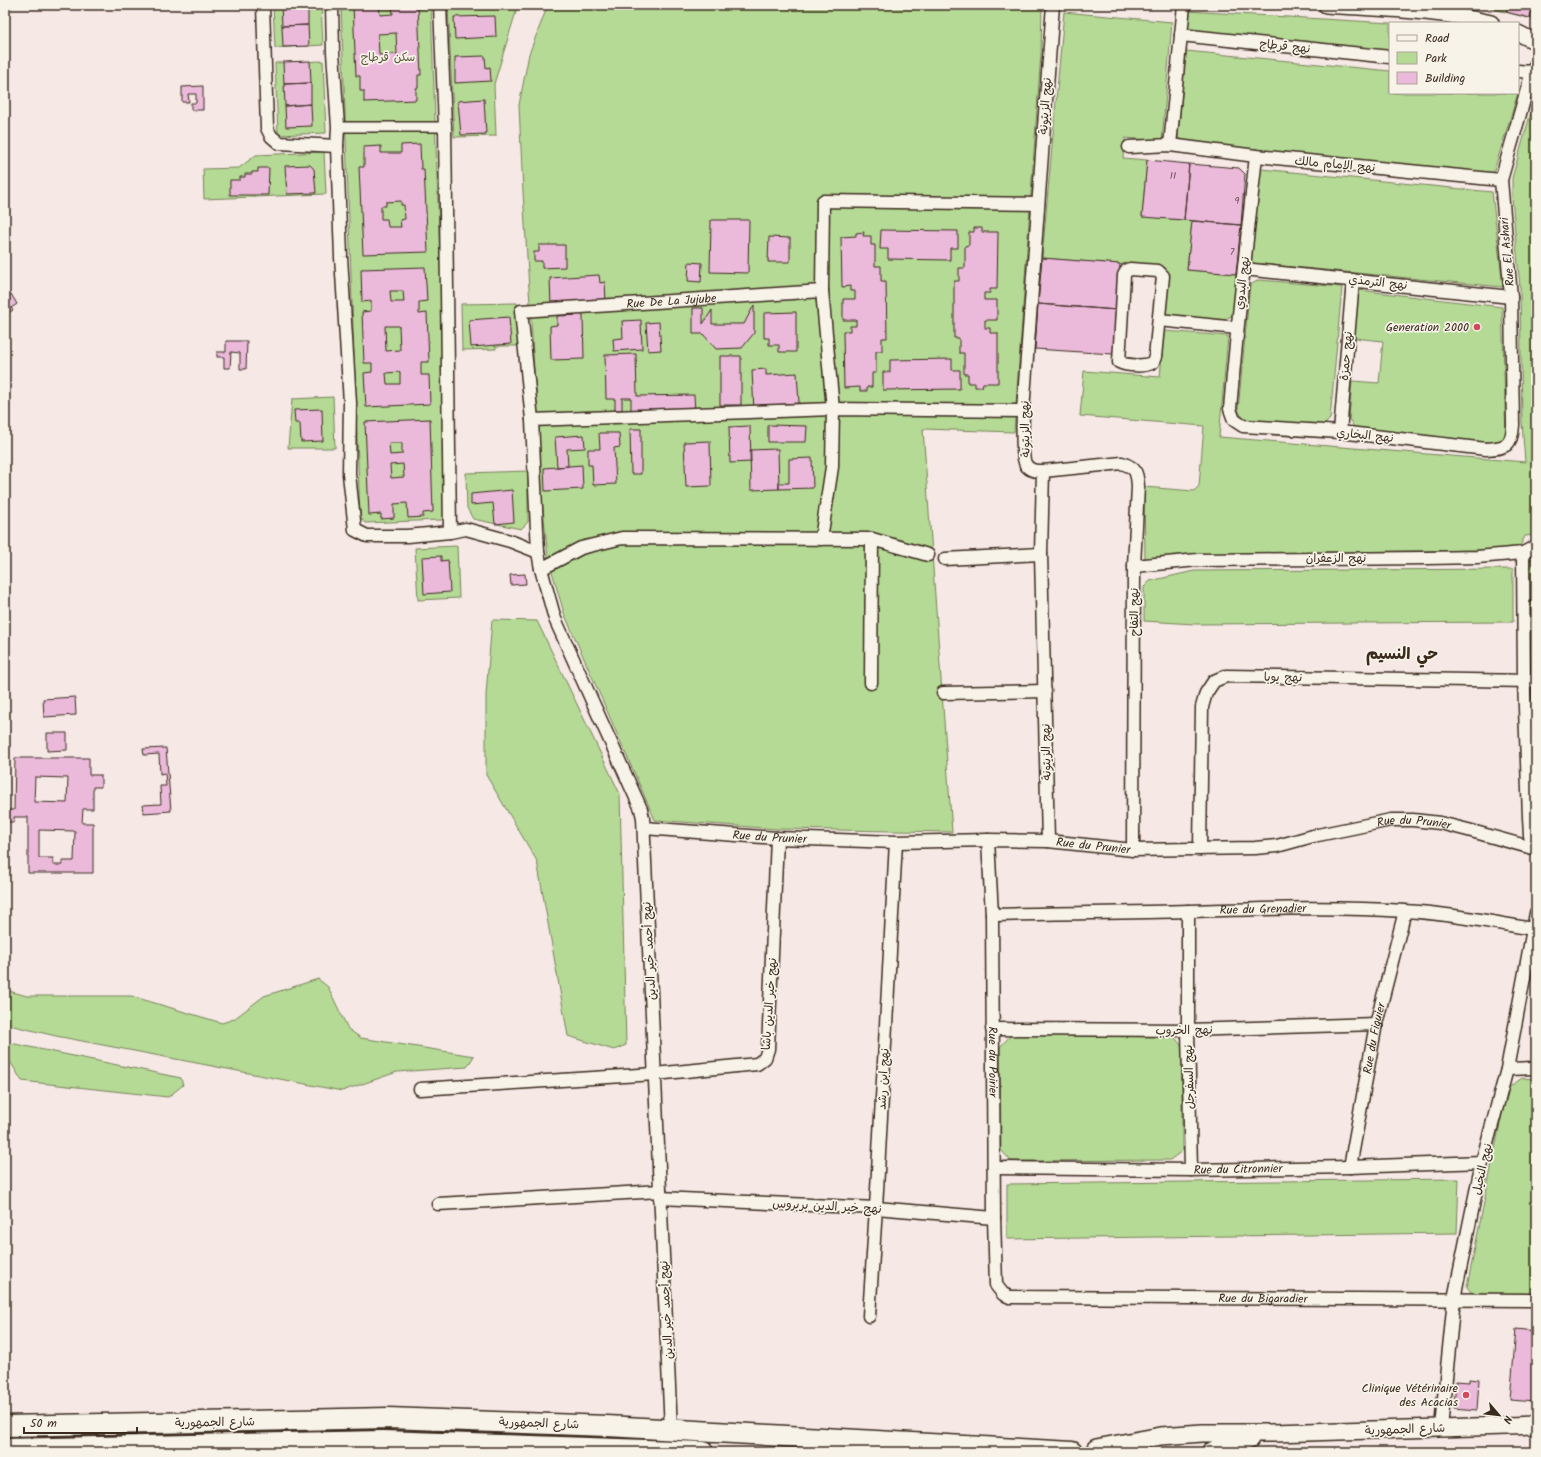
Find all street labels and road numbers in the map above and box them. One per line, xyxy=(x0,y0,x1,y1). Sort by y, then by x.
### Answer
street label: نهج قرطاج xyxy=(1259,34,1311,59)
street label: نهج الزيتونة xyxy=(1034,77,1057,135)
street label: نهج الإمام مالك xyxy=(1294,152,1376,177)
street label: Rue El Ashari xyxy=(1495,216,1520,287)
street label: نهج البدوي xyxy=(1230,255,1255,311)
street label: نهج الترمذي xyxy=(1348,270,1408,295)
street label: Rue De La Jujube xyxy=(626,289,718,314)
street label: نهج حمزة xyxy=(1335,331,1358,381)
street label: نهج الزيتونة xyxy=(1016,400,1035,458)
street label: نهج البخاري xyxy=(1335,423,1394,448)
street label: نهج الزعفران xyxy=(1306,549,1366,568)
street label: نهج التفاح xyxy=(1125,588,1144,636)
street label: نهج يوبا xyxy=(1264,668,1302,687)
street label: نهج الزيتونة xyxy=(1037,723,1056,781)
street label: Rue du Prunier xyxy=(1375,811,1454,836)
street label: Rue du Prunier xyxy=(732,826,808,849)
street label: Rue du Prunier xyxy=(1055,833,1132,860)
street label: Rue du Grenadier xyxy=(1219,899,1307,920)
street label: نهج أحمد خير الدين xyxy=(637,901,662,1001)
street label: نهج خير الدين باشا xyxy=(757,957,782,1051)
street label: Rue du Figuier xyxy=(1358,1000,1391,1076)
street label: نهج الخروب xyxy=(1155,1021,1213,1040)
street label: Rue du Poirier xyxy=(983,1026,1002,1098)
street label: نهج السفرجل xyxy=(1179,1044,1200,1110)
street label: نهج ابن رشد xyxy=(872,1048,895,1110)
street label: نهج النخيل xyxy=(1467,1141,1498,1197)
street label: Rue du Citronnier xyxy=(1193,1159,1284,1180)
street label: نهج خير الدين بربروس xyxy=(772,1194,882,1219)
street label: نهج أحمد خير الدين xyxy=(654,1260,679,1360)
street label: Rue du Bigaradier xyxy=(1218,1289,1309,1309)
street label: شارع الجمهورية xyxy=(175,1412,255,1433)
street label: شارع الجمهورية xyxy=(499,1413,579,1434)
street label: شارع الجمهورية xyxy=(1365,1419,1445,1440)

